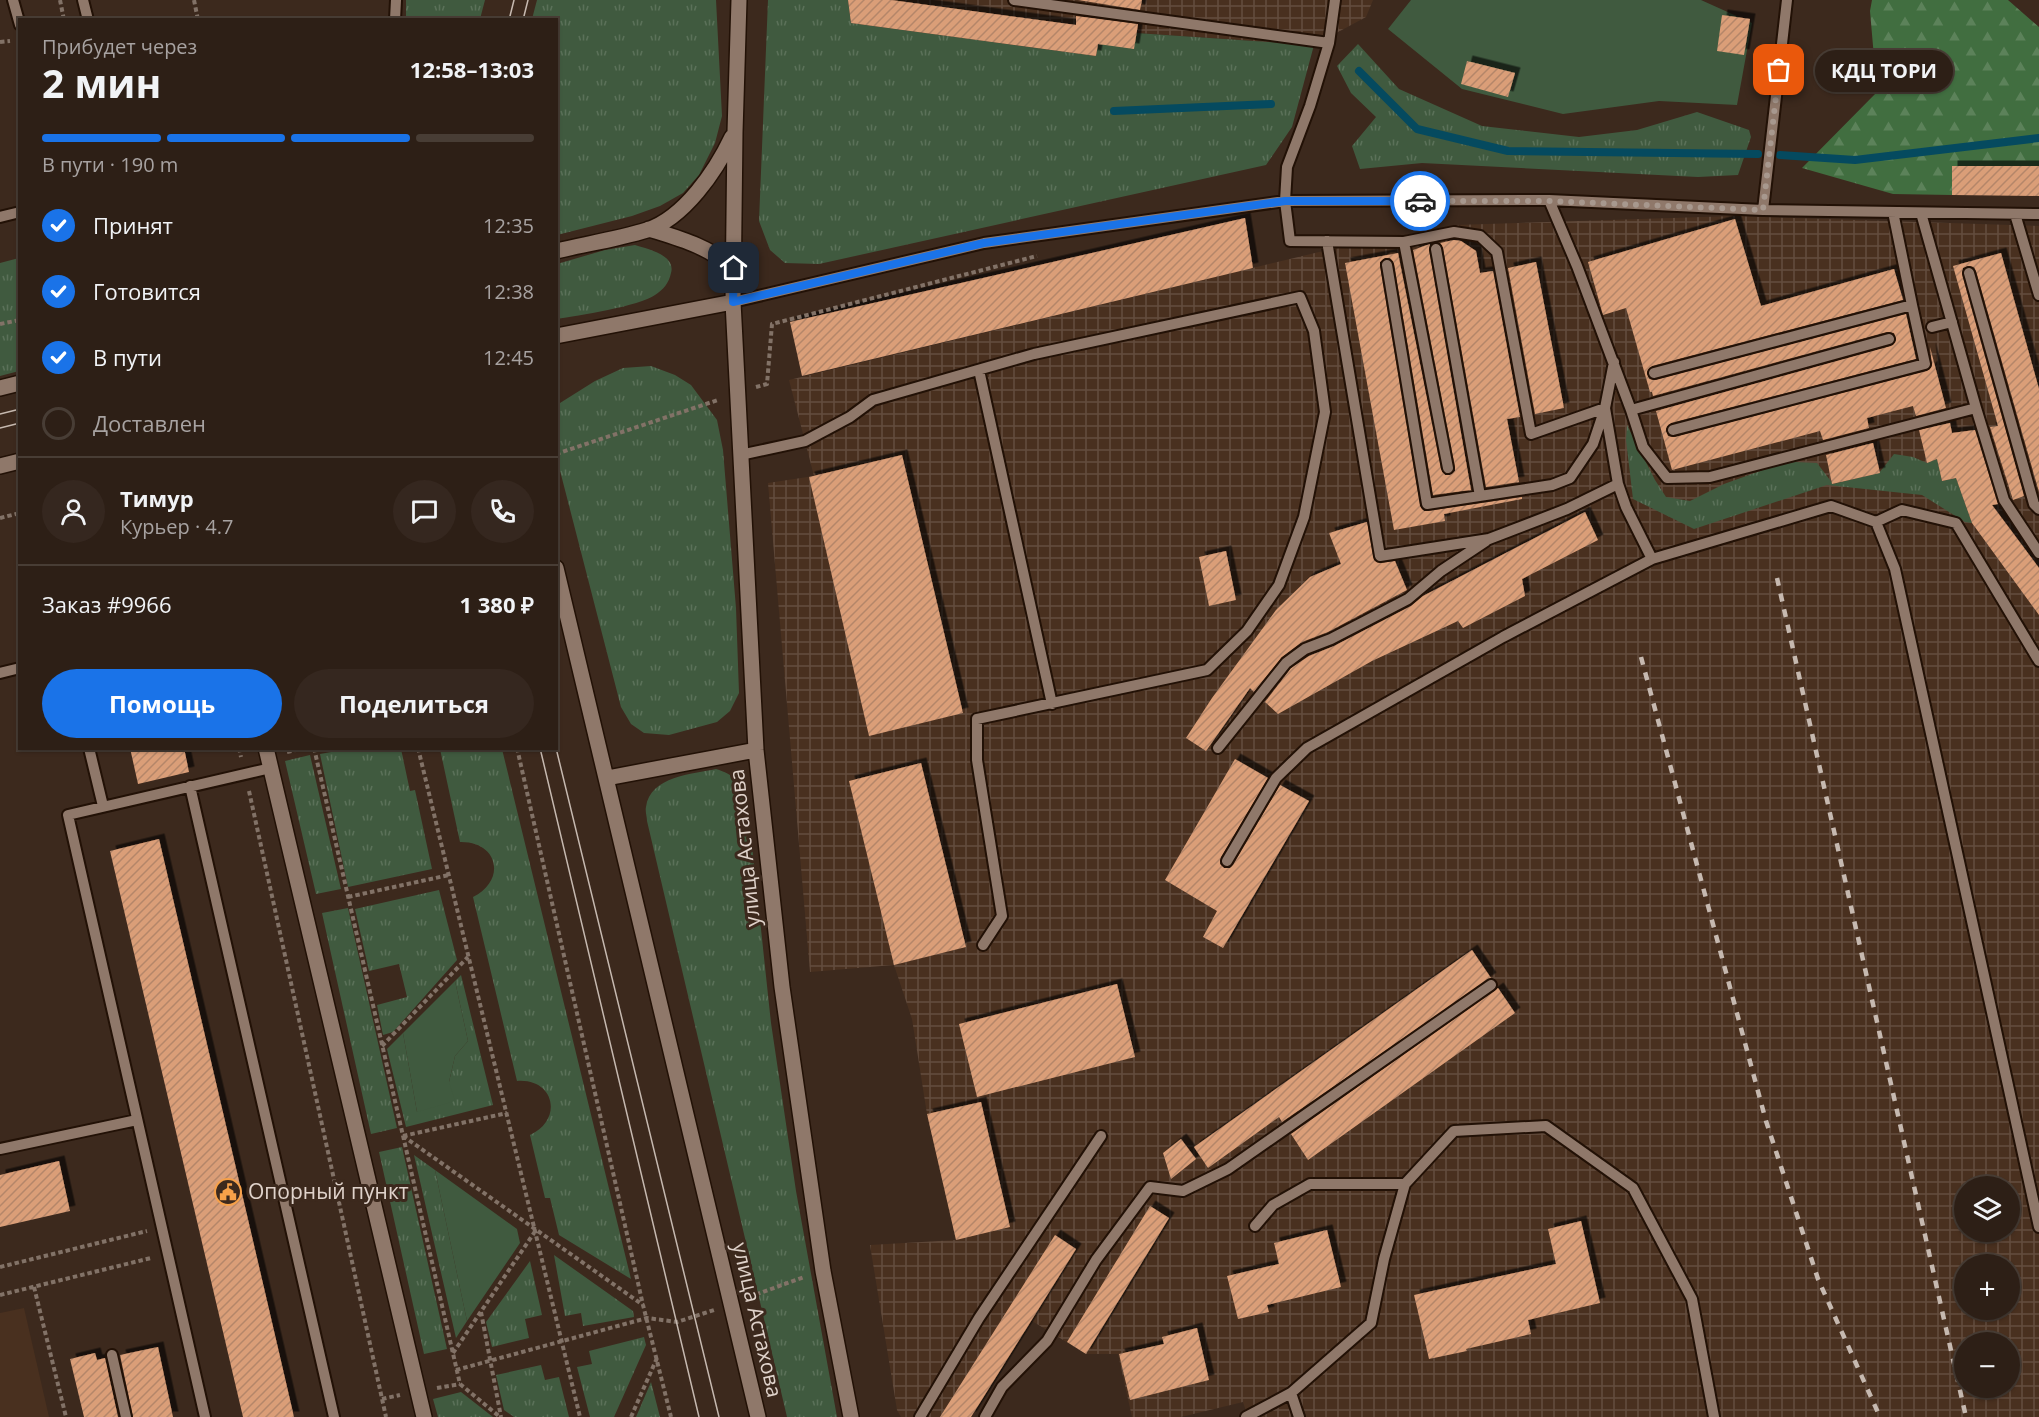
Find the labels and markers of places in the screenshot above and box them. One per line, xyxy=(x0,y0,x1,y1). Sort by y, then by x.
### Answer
pin xyxy=(1753,44,1804,95)
callout: КДЦ ТОРИ xyxy=(1815,49,1953,91)
pin xyxy=(708,242,759,293)
public building icon: Опорный пункт xyxy=(213,1177,243,1207)
place label: Опорный пункт xyxy=(248,1177,409,1205)

